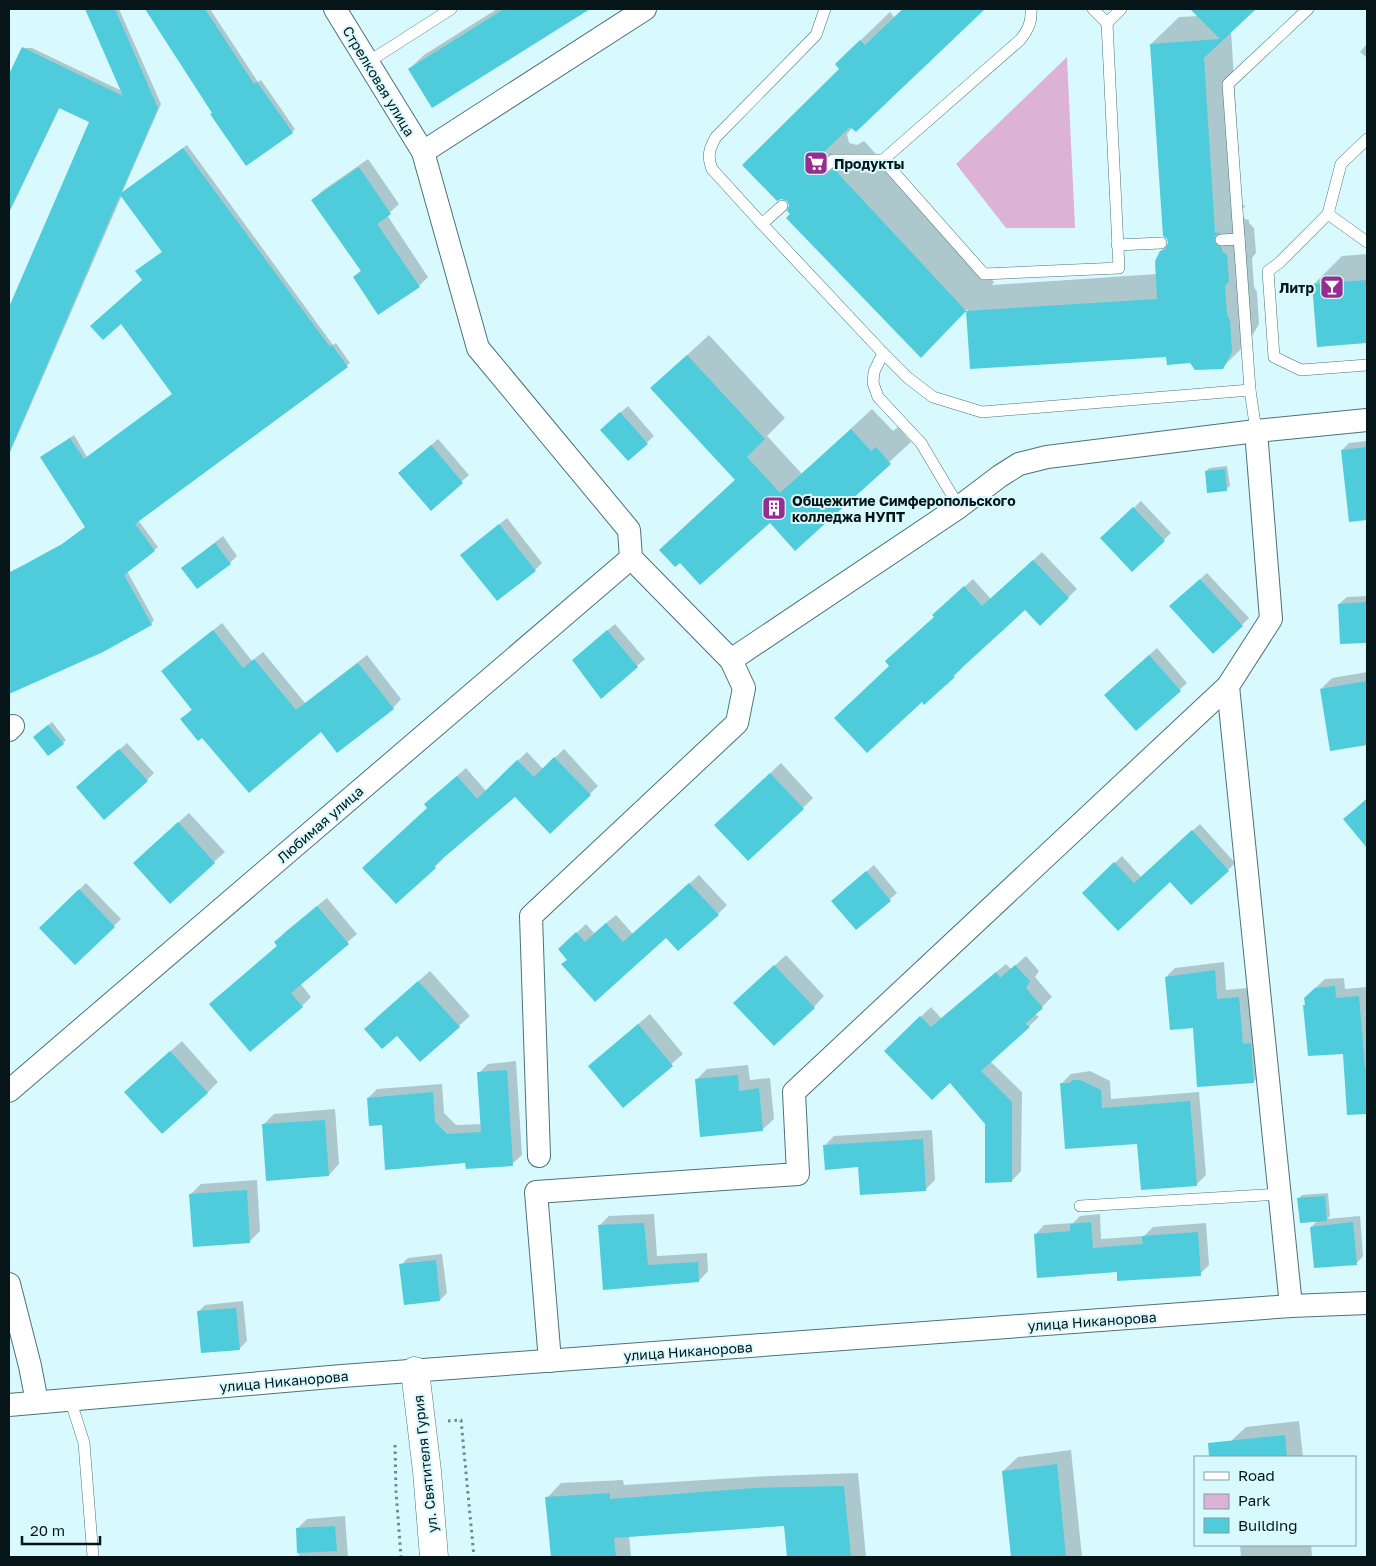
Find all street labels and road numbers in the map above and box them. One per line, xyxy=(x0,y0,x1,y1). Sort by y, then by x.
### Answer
street label: Стрелковая улица xyxy=(339,23,419,139)
street label: Любимая улица xyxy=(274,782,366,866)
street label: улица Никанорова xyxy=(1027,1308,1157,1334)
street label: улица Никанорова xyxy=(623,1338,753,1364)
street label: улица Никанорова xyxy=(219,1367,349,1395)
street label: ул. Святителя Гурия xyxy=(409,1394,441,1534)

